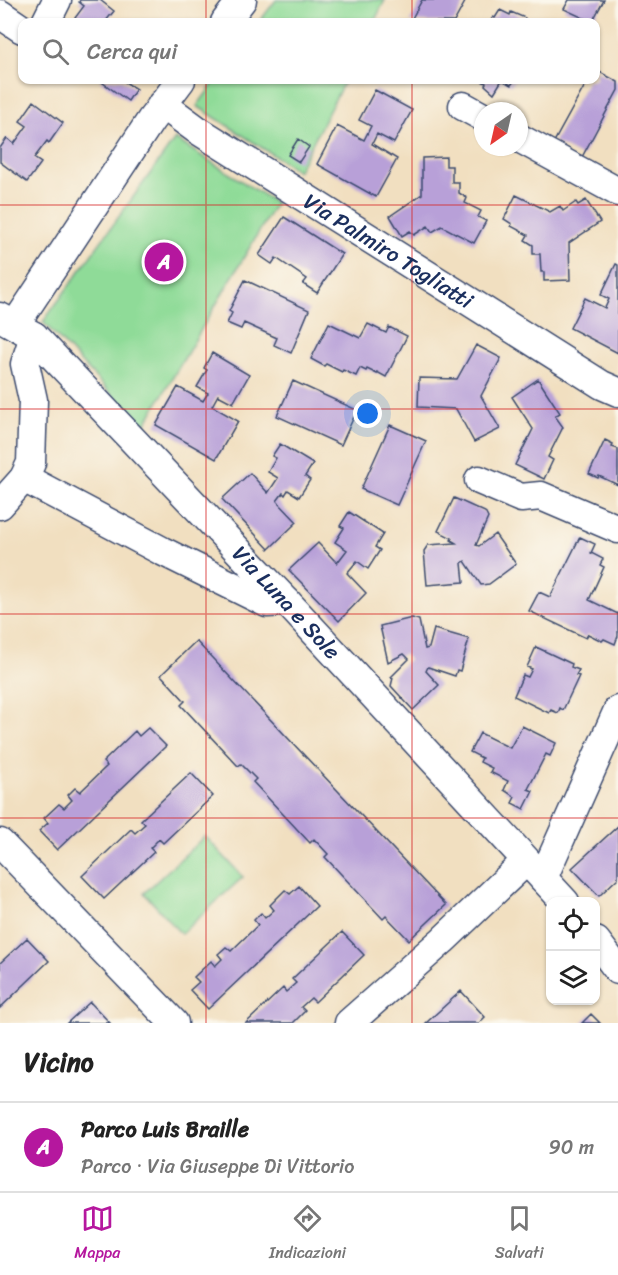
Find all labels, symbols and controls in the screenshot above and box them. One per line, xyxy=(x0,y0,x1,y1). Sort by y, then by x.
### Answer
search box xyxy=(18,18,600,84)
text: Cerca qui xyxy=(87,32,177,71)
icon: search xyxy=(39,35,72,68)
north arrow xyxy=(474,102,528,156)
street label: Via Palmiro Togliatti xyxy=(296,182,482,320)
pin: A xyxy=(144,240,184,284)
your location xyxy=(353,399,382,428)
street label: Via Luna e Sole xyxy=(222,536,350,669)
map controls xyxy=(546,897,600,1005)
button: locate xyxy=(546,897,600,951)
button: layers xyxy=(546,951,600,1005)
text: Vicino xyxy=(24,1039,94,1085)
text: Parco Luis Braille xyxy=(81,1110,249,1149)
text: A xyxy=(37,1130,50,1165)
text: 90 m xyxy=(549,1130,594,1165)
text: Parco · Via Giuseppe Di Vittorio xyxy=(81,1149,354,1184)
tab: Mappa xyxy=(74,1202,120,1267)
tab: Indicazioni xyxy=(269,1202,346,1267)
tab: Salvati xyxy=(495,1202,544,1267)

